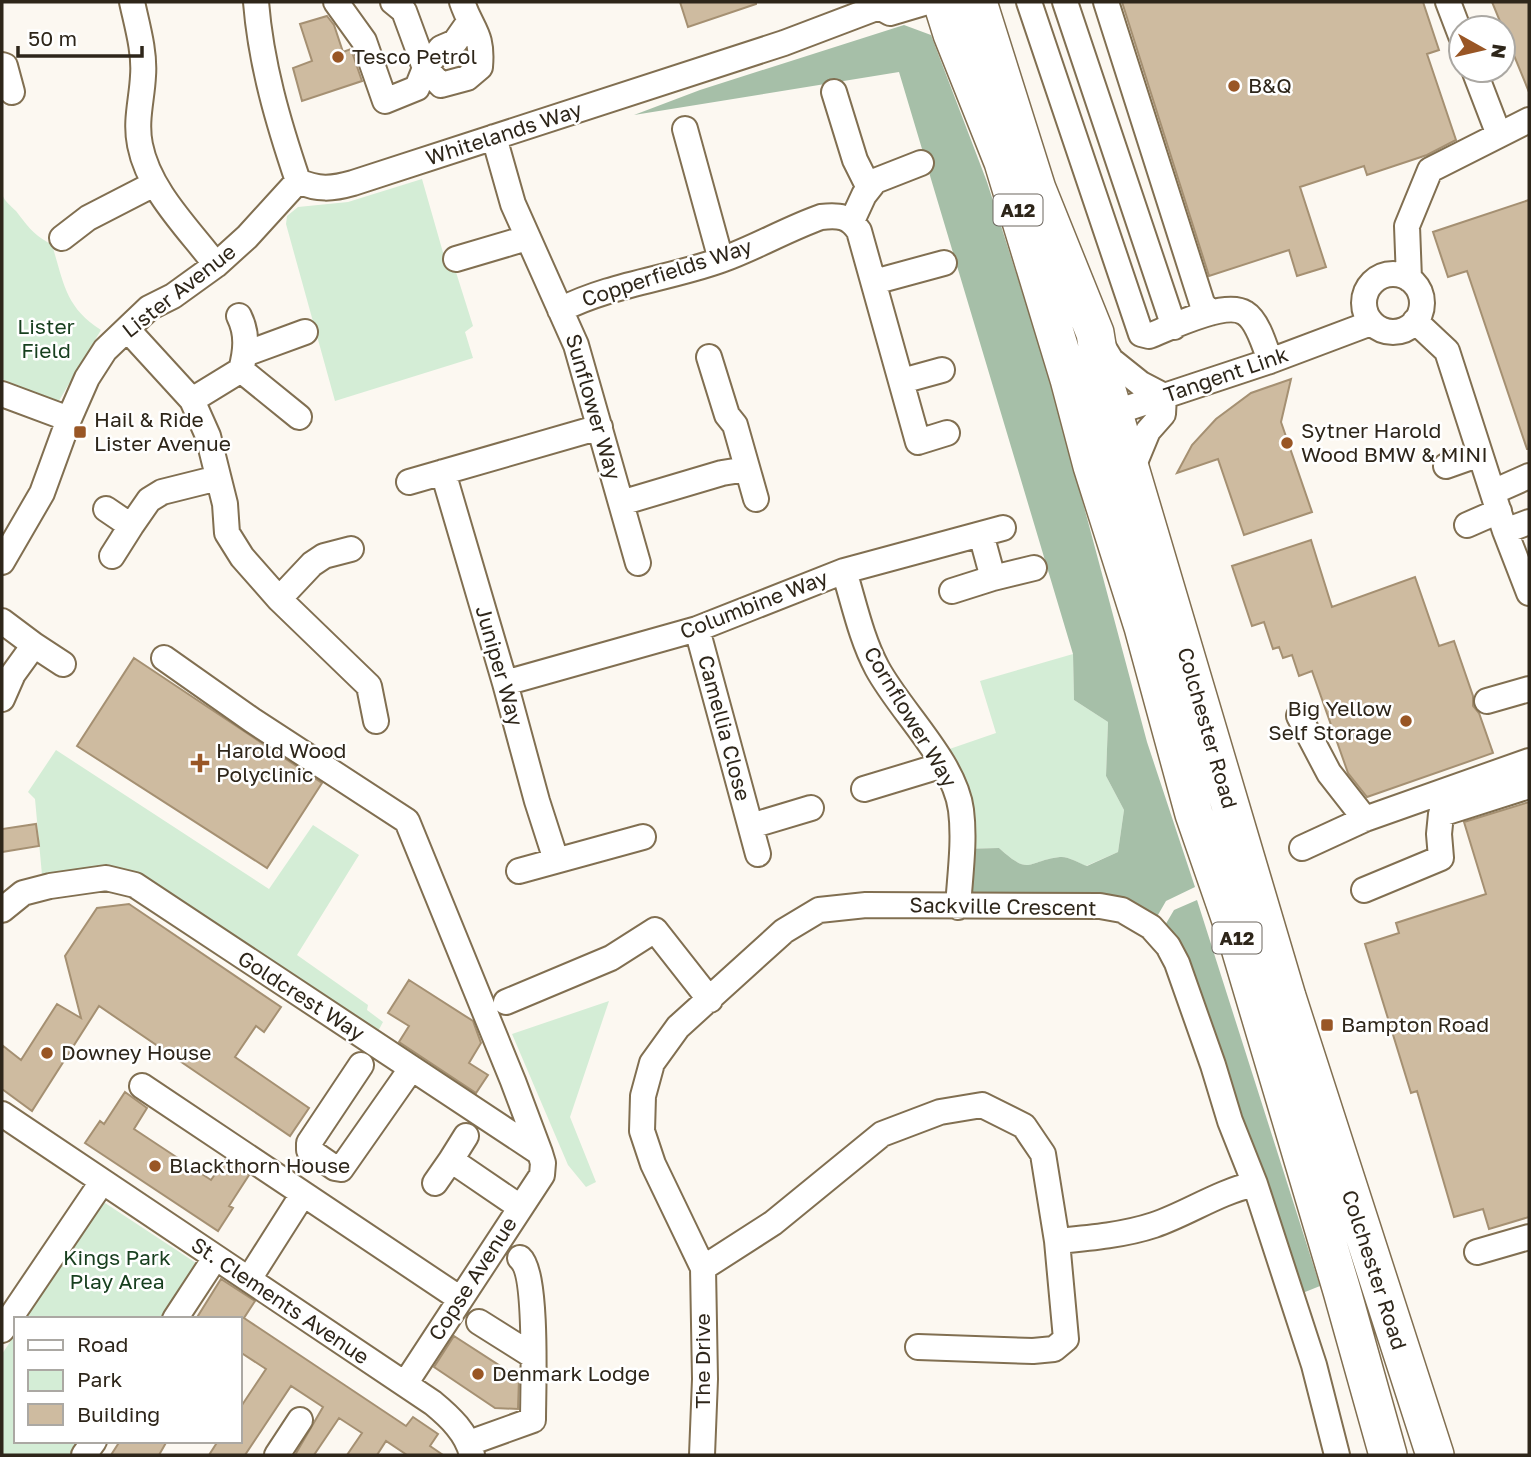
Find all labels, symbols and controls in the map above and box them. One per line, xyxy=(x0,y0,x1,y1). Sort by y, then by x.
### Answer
scale bar xyxy=(18,14,142,58)
north arrow xyxy=(1447,14,1517,84)
text: 50 m xyxy=(28,25,77,51)
place label: Tesco Petrol xyxy=(352,43,477,69)
text: N xyxy=(1487,43,1512,60)
marker: Tesco Petrol xyxy=(330,49,346,65)
place label: B&Q xyxy=(1248,72,1292,98)
marker: B&Q xyxy=(1226,78,1242,94)
street label: Whitelands Way xyxy=(422,95,585,171)
road number: A12 xyxy=(993,194,1042,226)
street label: Copperfields Way xyxy=(578,232,755,312)
street label: Lister Avenue xyxy=(116,238,240,343)
park label: Lister Field xyxy=(17,313,75,363)
street label: Sunflower Way xyxy=(561,331,627,483)
street label: Tangent Link xyxy=(1160,341,1291,407)
place label: Hail & Ride Lister Avenue xyxy=(94,406,231,456)
place label: Sytner Harold Wood BMW & MINI xyxy=(1301,417,1488,467)
marker: Hail & Ride Lister Avenue xyxy=(72,424,88,440)
marker: Sytner Harold Wood BMW & MINI xyxy=(1279,435,1295,451)
street label: Columbine Way xyxy=(676,564,831,644)
street label: Juniper Way xyxy=(470,603,530,729)
street label: Cornflower Way xyxy=(859,641,963,792)
street label: Colchester Road xyxy=(1173,644,1243,811)
street label: Camellia Close xyxy=(693,652,757,803)
place label: Big Yellow Self Storage xyxy=(1268,695,1392,745)
marker: Big Yellow Self Storage xyxy=(1398,713,1414,729)
place label: Harold Wood Polyclinic xyxy=(216,737,347,787)
marker: Harold Wood Polyclinic xyxy=(190,753,210,773)
street label: Sackville Crescent xyxy=(909,891,1097,921)
road number: A12 xyxy=(1212,922,1262,954)
street label: Goldcrest Way xyxy=(233,945,370,1046)
place label: Bampton Road xyxy=(1341,1011,1489,1037)
marker: Bampton Road xyxy=(1319,1017,1335,1033)
place label: Downey House xyxy=(61,1039,211,1065)
marker: Downey House xyxy=(39,1045,55,1061)
place label: Blackthorn House xyxy=(169,1152,350,1178)
marker: Blackthorn House xyxy=(147,1158,163,1174)
street label: Colchester Road xyxy=(1337,1186,1413,1353)
street label: Copse Avenue xyxy=(422,1212,522,1345)
street label: St. Clements Avenue xyxy=(187,1231,374,1369)
park label: Kings Park Play Area xyxy=(63,1244,171,1294)
street label: The Drive xyxy=(689,1313,715,1409)
legend xyxy=(14,1317,242,1443)
text: Road xyxy=(77,1331,128,1357)
place label: Denmark Lodge xyxy=(492,1360,650,1386)
text: Park xyxy=(77,1366,123,1392)
marker: Denmark Lodge xyxy=(470,1366,486,1382)
text: Building xyxy=(77,1401,160,1427)

